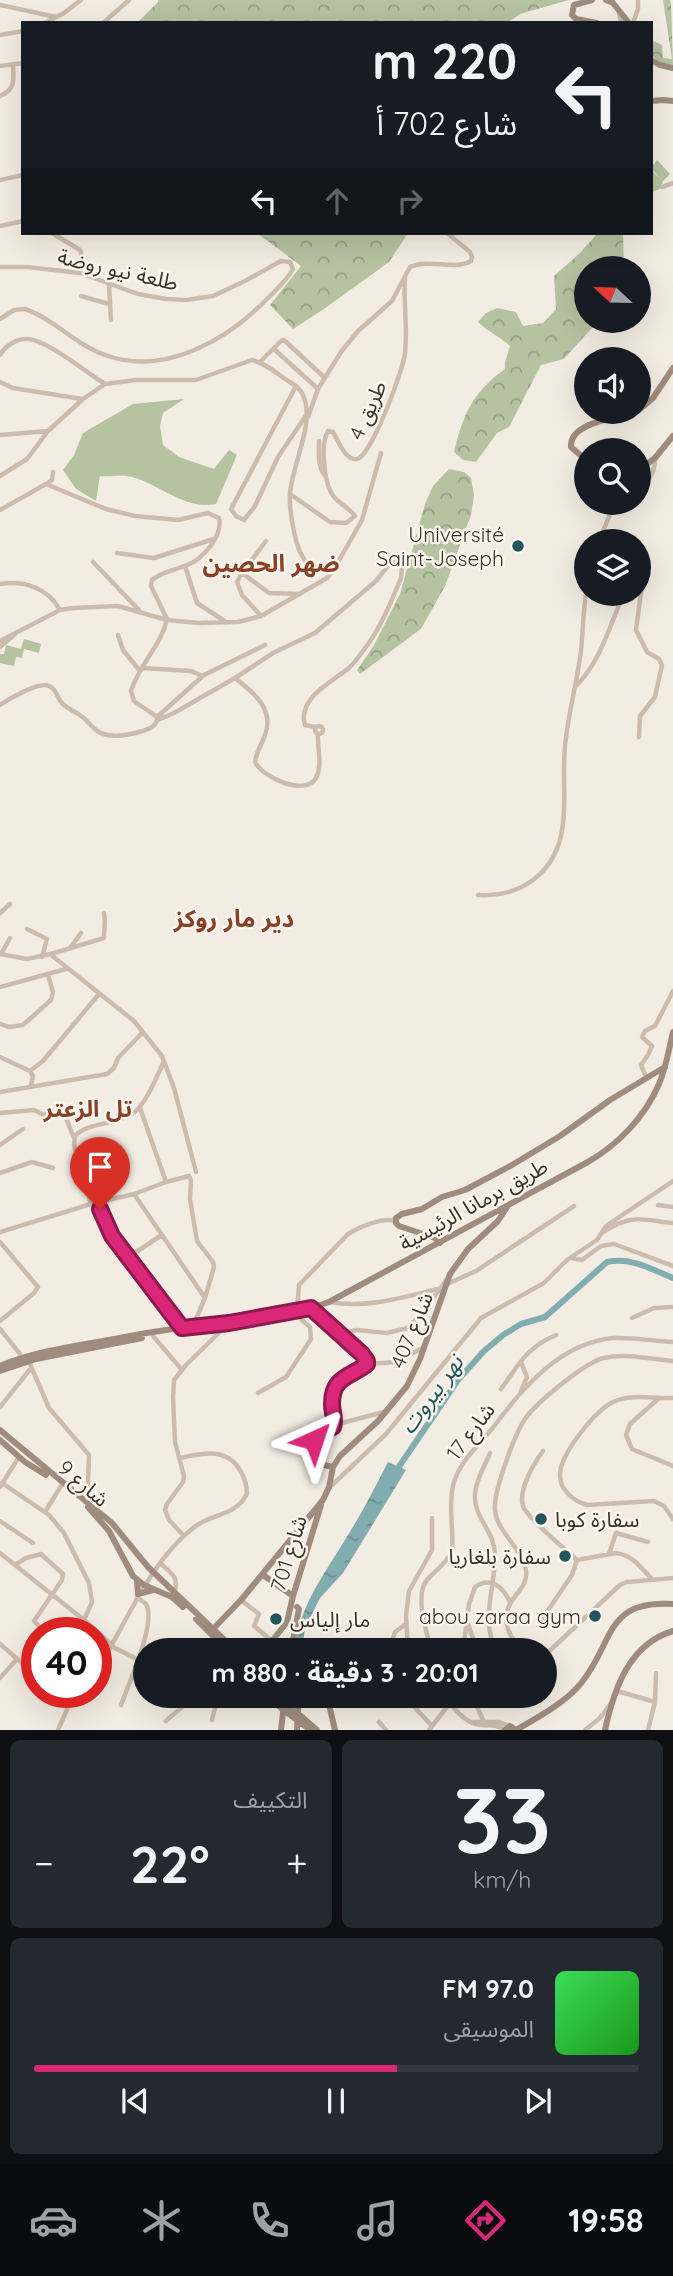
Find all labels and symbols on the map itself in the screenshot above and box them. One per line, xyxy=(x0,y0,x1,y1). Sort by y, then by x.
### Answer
street label: طلعة نيو روضة xyxy=(55,243,181,295)
north arrow xyxy=(574,256,651,332)
street label: طريق 4 xyxy=(343,376,392,444)
place label: Université Saint-Joseph xyxy=(376,521,504,571)
marker: Université Saint-Joseph xyxy=(510,538,526,554)
district label: ضهر الحصين xyxy=(202,548,340,578)
district label: دير مار روكز xyxy=(173,903,294,933)
district label: تل الزعتر xyxy=(43,1094,132,1123)
pin xyxy=(70,1137,130,1209)
street label: طريق برمانا الرئيسية xyxy=(394,1152,552,1257)
street label: شارع 407 xyxy=(384,1288,441,1373)
water label: نهر بيروت xyxy=(393,1347,470,1439)
street label: شارع 17 xyxy=(440,1397,502,1467)
position arrow xyxy=(277,1403,351,1477)
street label: شارع 9 xyxy=(51,1454,115,1514)
place label: سفارة كوبا xyxy=(555,1506,639,1532)
marker: سفارة كوبا xyxy=(533,1511,549,1527)
street label: شارع 701 xyxy=(264,1512,315,1595)
place label: سفارة بلغاريا xyxy=(448,1543,551,1569)
marker: سفارة بلغاريا xyxy=(557,1548,573,1564)
place label: abou zaraa gym xyxy=(419,1603,581,1629)
place label: مار إلياس xyxy=(290,1606,370,1633)
marker: abou zaraa gym xyxy=(587,1608,603,1624)
marker: مار إلياس xyxy=(268,1611,284,1627)
speed limit sign: 40 xyxy=(21,1617,112,1708)

